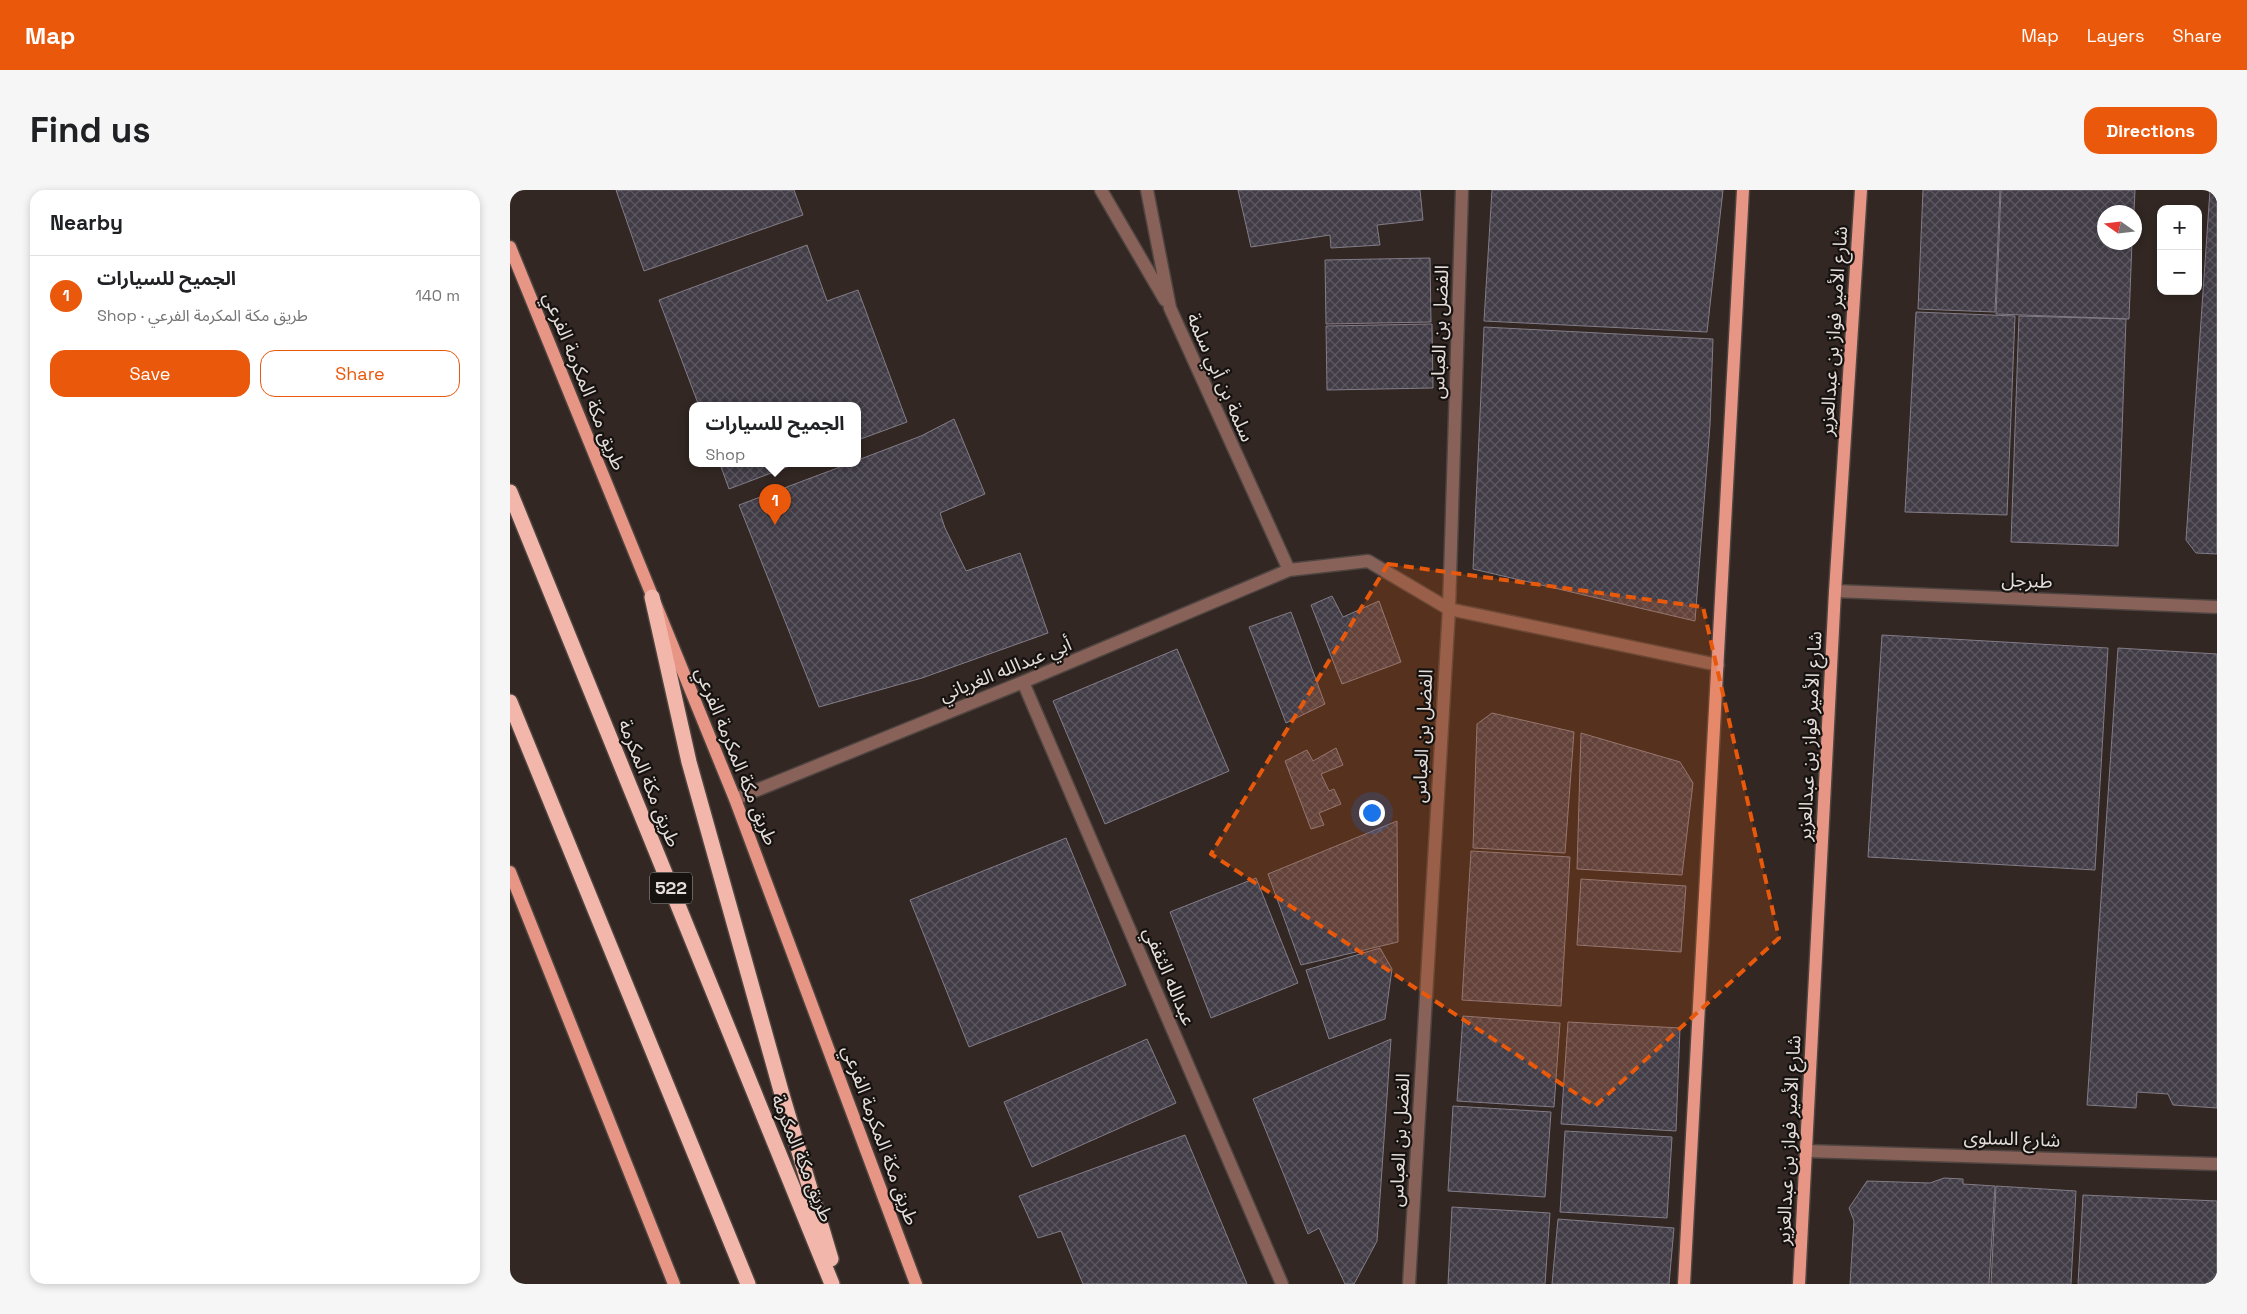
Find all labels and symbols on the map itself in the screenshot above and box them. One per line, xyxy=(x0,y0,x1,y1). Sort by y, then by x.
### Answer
north arrow xyxy=(2097,205,2142,250)
street label: شارع الأمير فواز بن عبدالعزير xyxy=(1814,225,1854,438)
street label: الفضل بن العباس xyxy=(1425,265,1454,399)
street label: طريق مكة المكرمة الفرعي xyxy=(535,288,632,475)
street label: سلمة بن أبي سلمة xyxy=(1179,309,1260,447)
pin: 1 xyxy=(759,484,791,525)
street label: طبرجل xyxy=(2001,567,2053,594)
street label: شارع الأمير فواز بن عبدالعزير xyxy=(1791,630,1828,843)
street label: أبي عبدالله الغرياني xyxy=(935,631,1076,710)
street label: طريق مكة المكرمة الفرعي xyxy=(687,663,784,850)
street label: الفضل بن العباس xyxy=(1407,669,1438,804)
street label: طريق مكة المكرمة xyxy=(613,716,687,851)
your location xyxy=(1359,800,1385,826)
road number: 522 xyxy=(650,872,692,904)
street label: عبدالله الثقفي xyxy=(1135,923,1202,1030)
street label: شارع الأمير فواز بن عبدالعزير xyxy=(1770,1034,1807,1247)
street label: طريق مكة المكرمة الفرعي xyxy=(834,1042,925,1230)
street label: الفضل بن العباس xyxy=(1384,1073,1415,1208)
street label: طريق مكة المكرمة xyxy=(766,1091,840,1226)
street label: شارع السلوى xyxy=(1963,1124,2061,1154)

